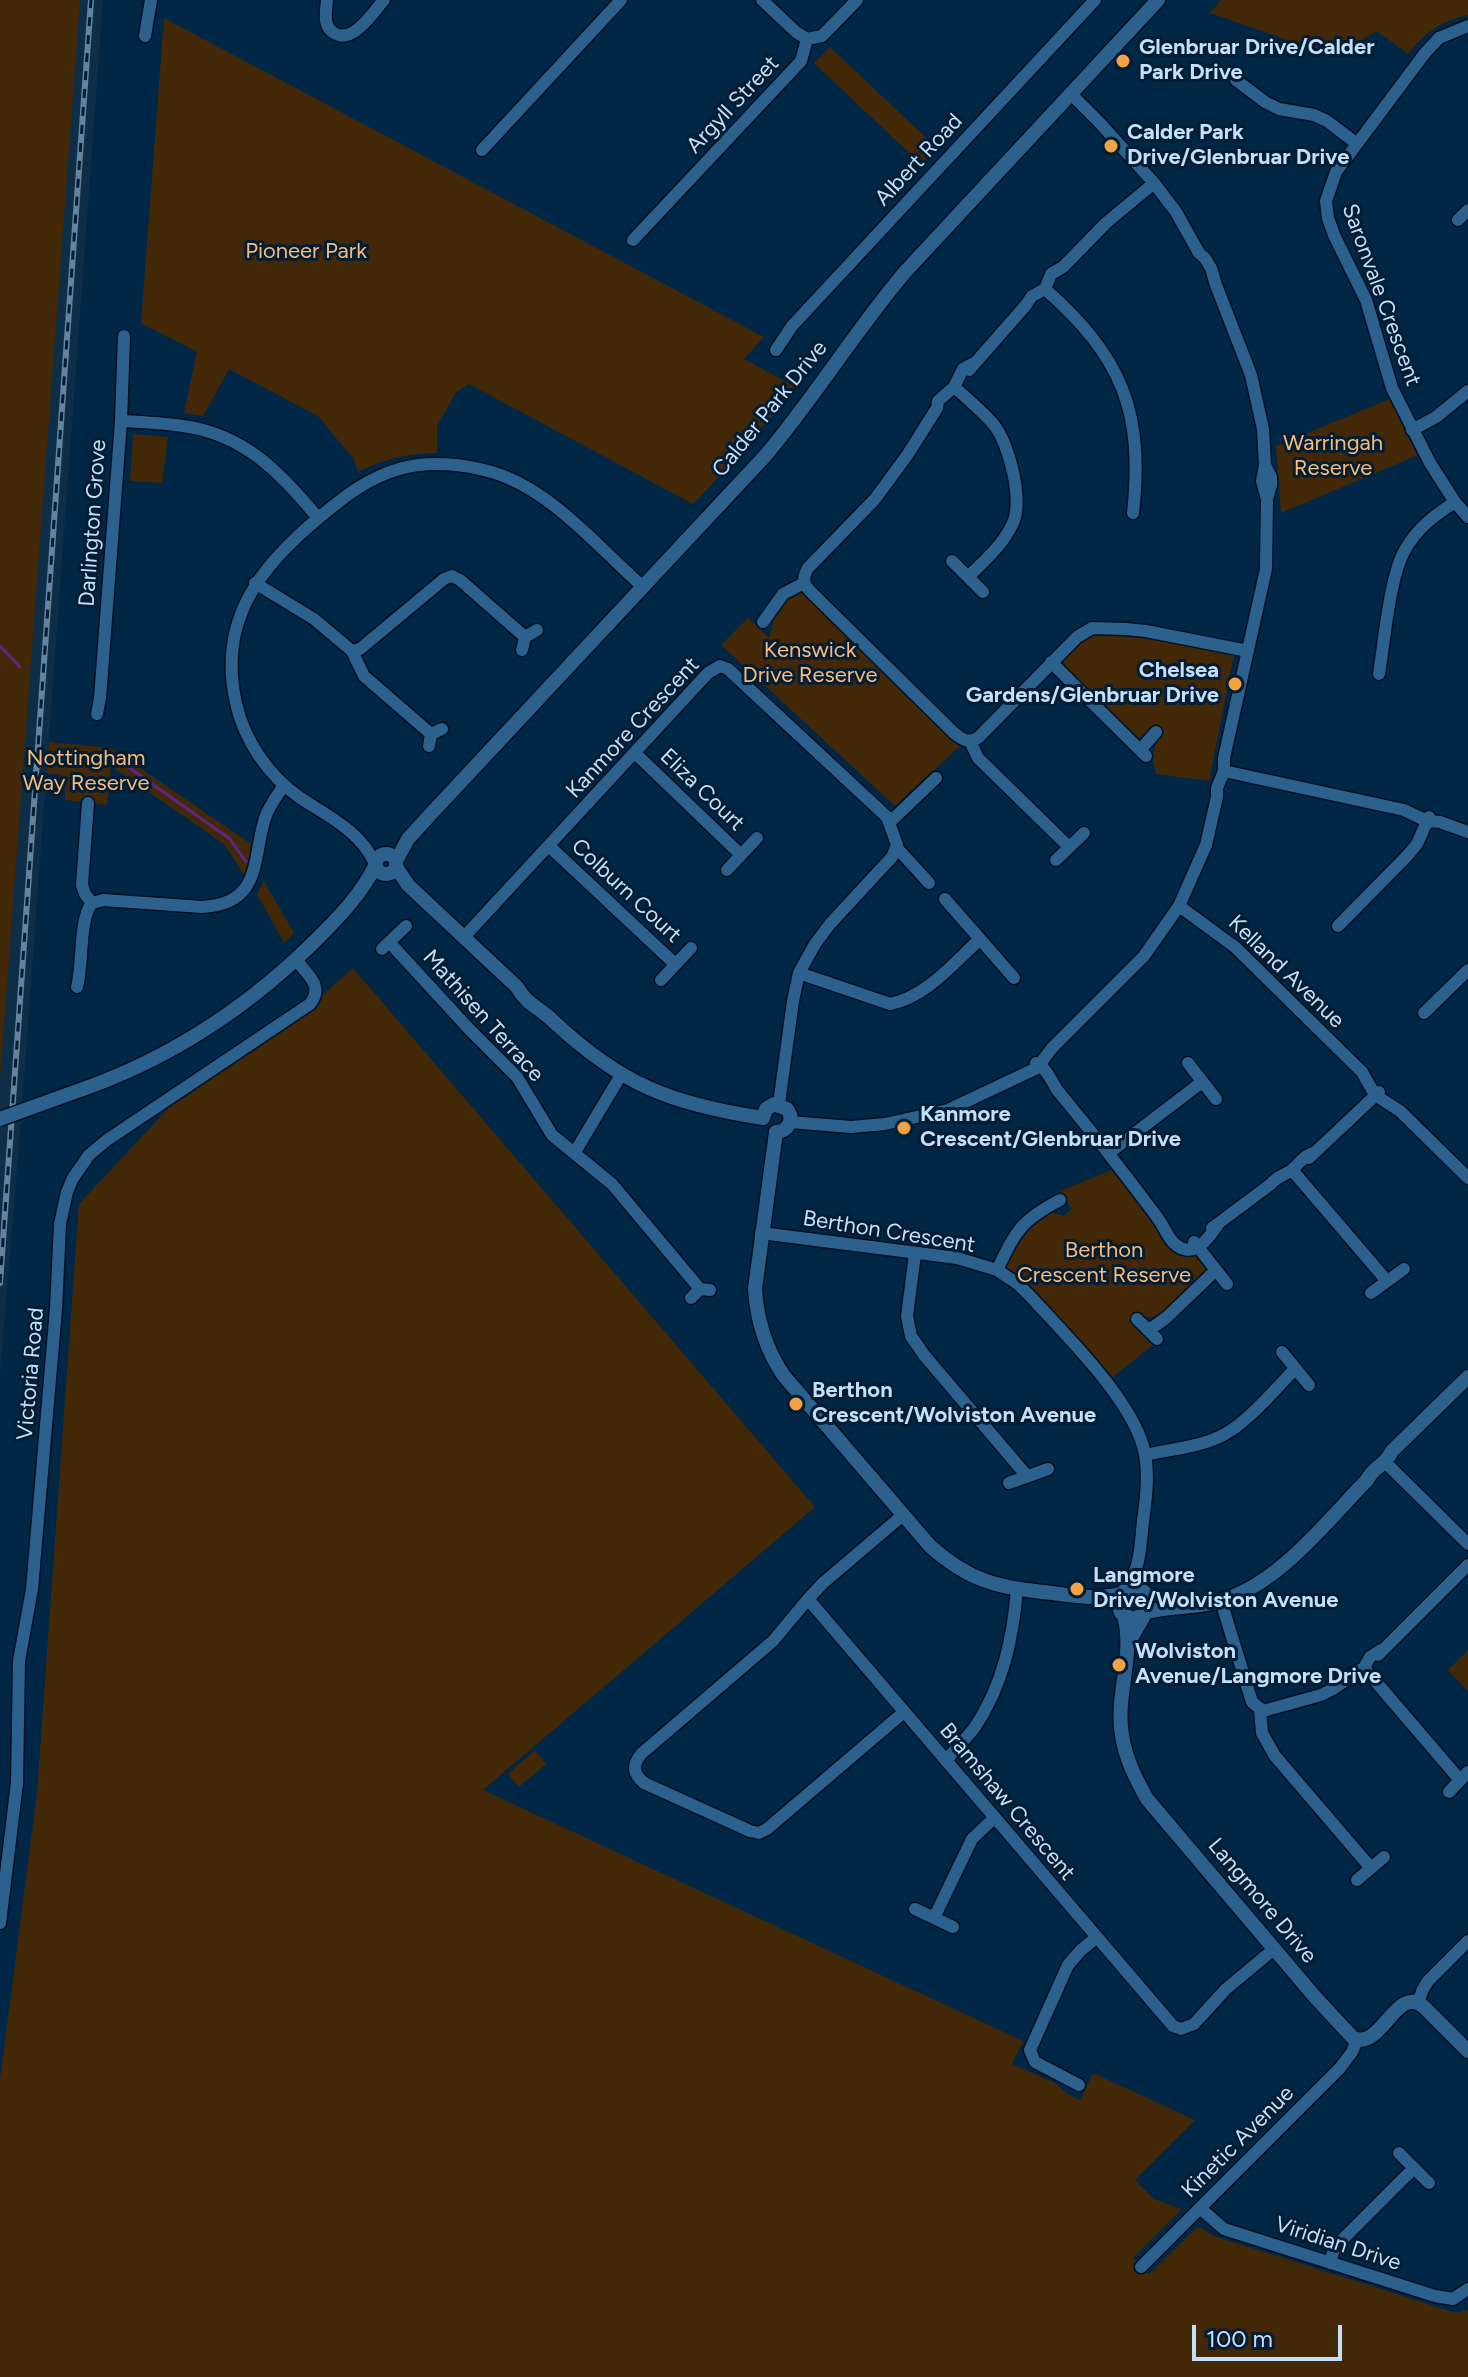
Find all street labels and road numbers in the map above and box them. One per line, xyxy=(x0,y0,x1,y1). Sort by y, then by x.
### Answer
street label: Argyll Street xyxy=(681,51,785,159)
street label: Albert Road xyxy=(870,108,968,212)
street label: Saronvale Crescent xyxy=(1336,200,1426,390)
street label: Calder Park Drive xyxy=(707,335,833,483)
street label: Darlington Grove xyxy=(74,439,112,607)
street label: Kanmore Crescent xyxy=(561,652,705,804)
street label: Eliza Court xyxy=(654,743,750,837)
street label: Colburn Court xyxy=(566,833,686,949)
street label: Kelland Avenue xyxy=(1222,910,1350,1034)
street label: Mathisen Terrace xyxy=(417,945,549,1087)
street label: Berthon Crescent xyxy=(801,1205,977,1259)
street label: Victoria Road xyxy=(12,1307,50,1441)
street label: Bramshaw Crescent xyxy=(934,1718,1080,1886)
street label: Langmore Drive xyxy=(1202,1833,1322,1969)
street label: Kinetic Avenue xyxy=(1176,2080,1300,2204)
street label: Viridian Drive xyxy=(1272,2211,1404,2277)

